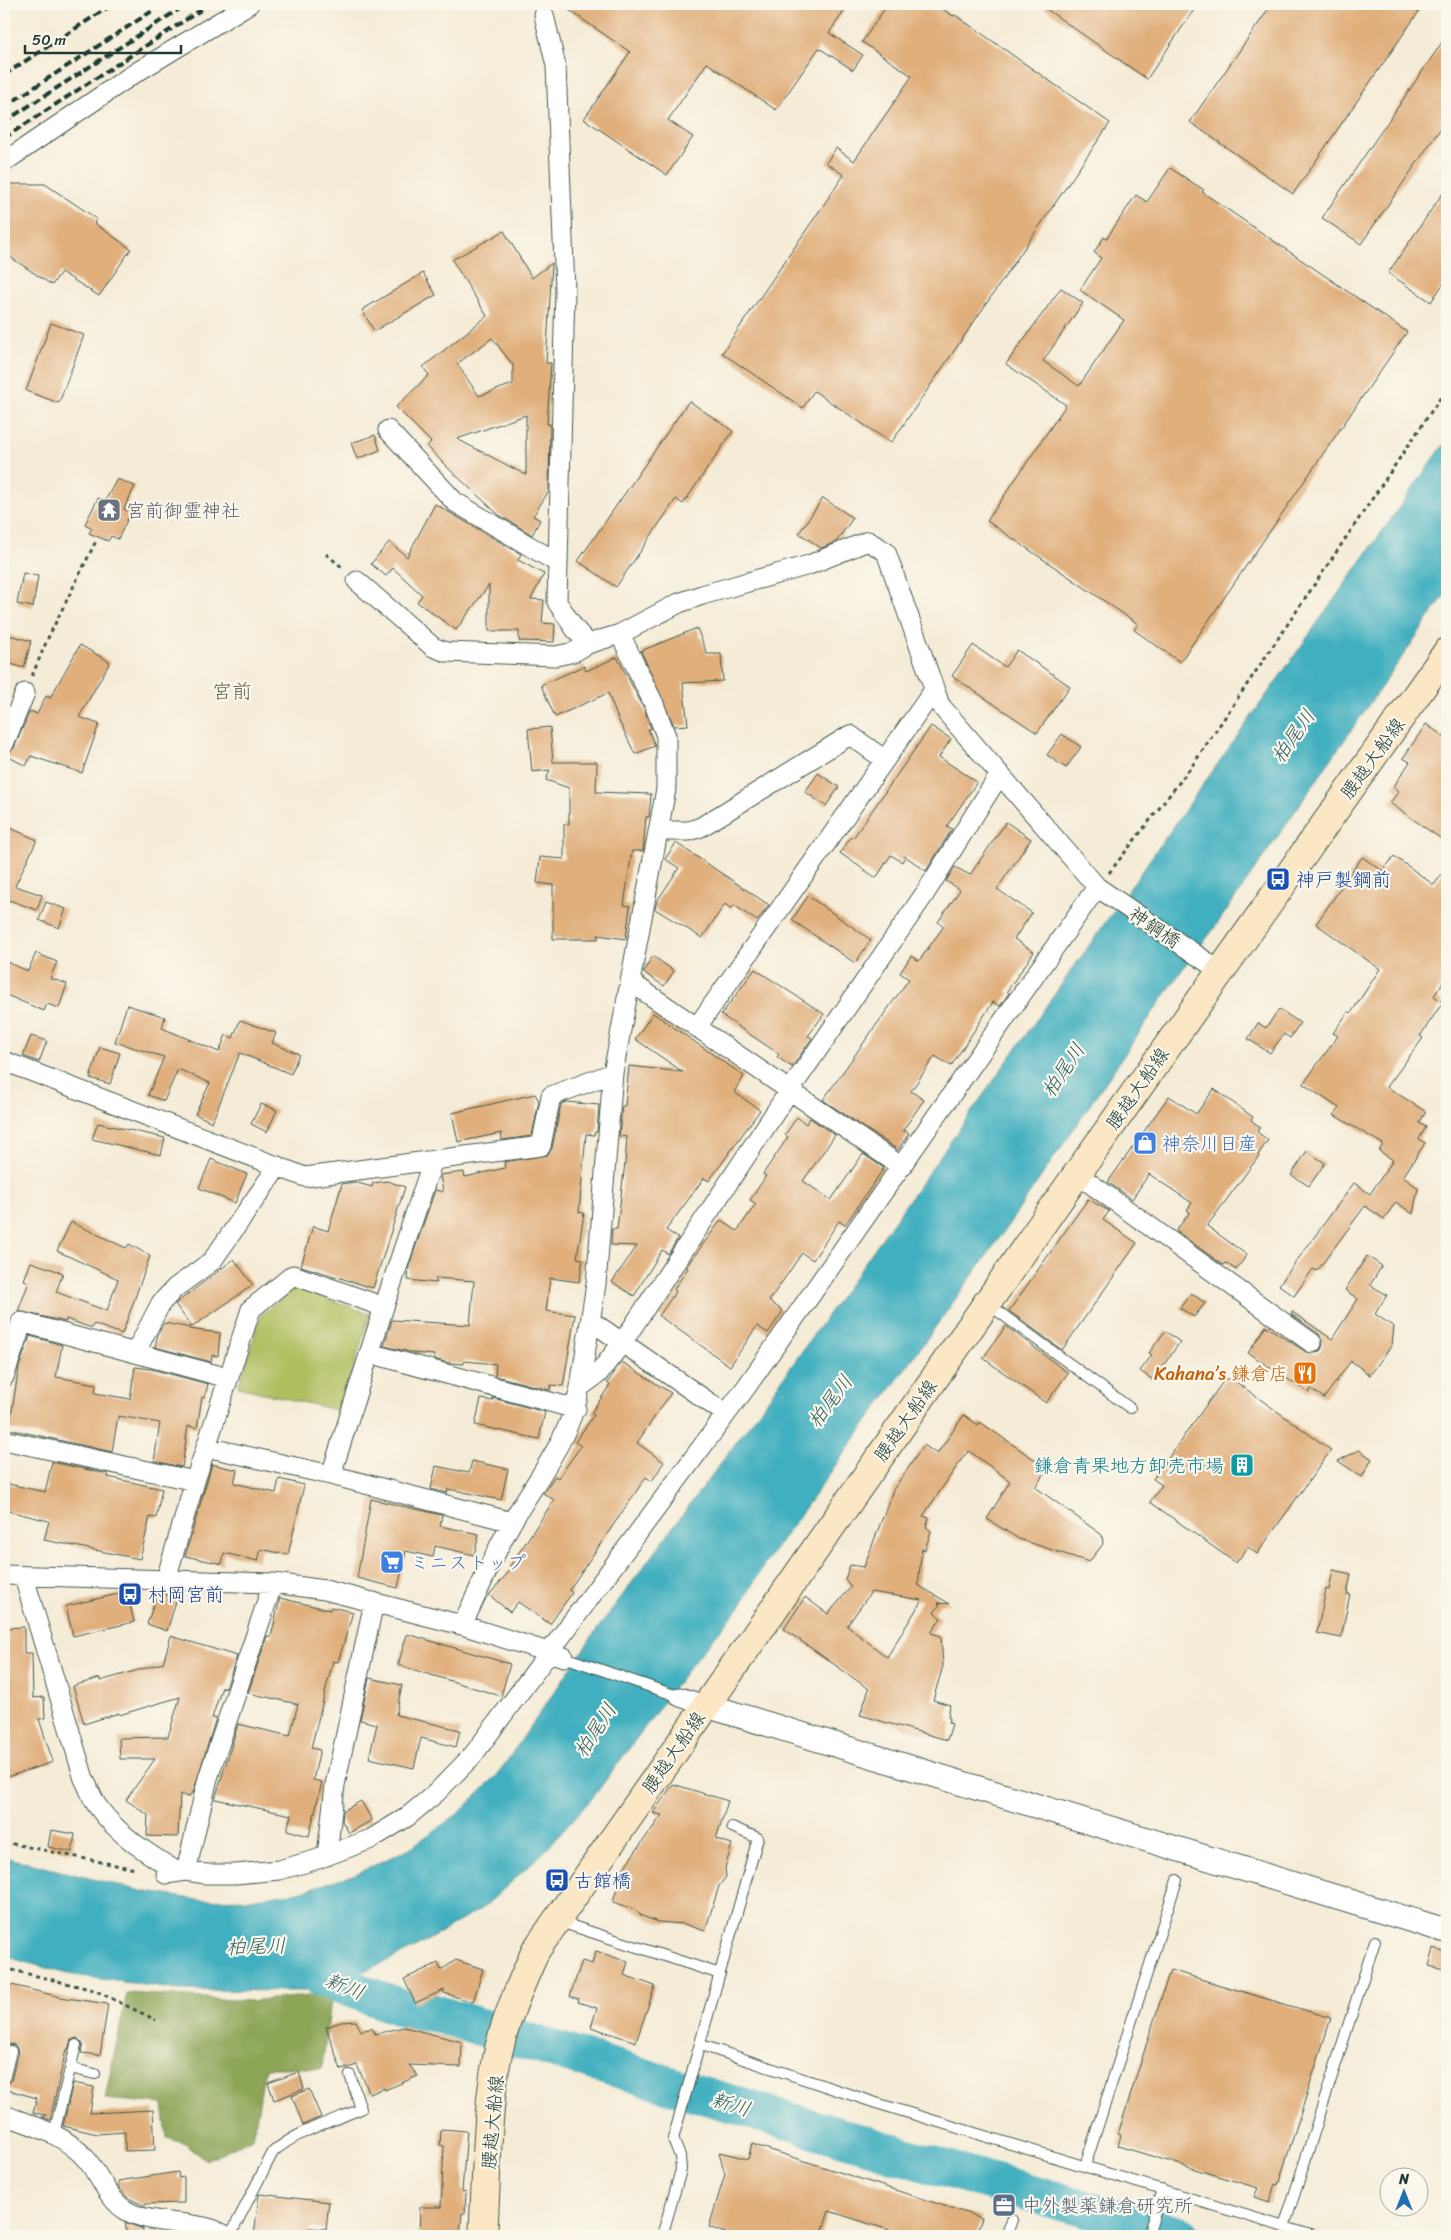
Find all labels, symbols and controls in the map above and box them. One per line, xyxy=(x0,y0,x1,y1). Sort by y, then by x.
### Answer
scale bar xyxy=(25,22,181,54)
text: 50 m xyxy=(32,27,67,53)
place label: 宮前御霊神社 xyxy=(126,494,240,527)
temple icon: 宮前御霊神社 xyxy=(96,497,122,523)
district label: 宮前 xyxy=(212,674,252,709)
water label: 柏尾川 xyxy=(1262,702,1325,771)
street label: 腰越大船線 xyxy=(1331,710,1414,806)
place label: 神戸製鋼前 xyxy=(1296,863,1391,896)
bus stop icon: 神戸製鋼前 xyxy=(1265,866,1291,892)
street label: 神鋼橋 xyxy=(1122,898,1188,957)
water label: 柏尾川 xyxy=(1032,1036,1095,1105)
street label: 腰越大船線 xyxy=(1097,1040,1178,1137)
place label: 神奈川日産 xyxy=(1162,1127,1257,1160)
shop icon: 神奈川日産 xyxy=(1132,1130,1158,1156)
place label: Kahana’s 鎌倉店 xyxy=(1154,1357,1288,1390)
restaurant icon: Kahana’s 鎌倉店 xyxy=(1292,1360,1318,1386)
water label: 柏尾川 xyxy=(798,1367,862,1436)
street label: 腰越大船線 xyxy=(865,1372,946,1469)
place label: 鎌倉青果地方卸売市場 xyxy=(1034,1449,1224,1482)
building icon: 鎌倉青果地方卸売市場 xyxy=(1229,1452,1255,1478)
place label: ミニストップ xyxy=(410,1546,526,1579)
supermarket icon: ミニストップ xyxy=(379,1549,405,1575)
place label: 村岡宮前 xyxy=(148,1578,224,1611)
bus stop icon: 村岡宮前 xyxy=(117,1581,143,1607)
water label: 柏尾川 xyxy=(564,1696,626,1765)
street label: 腰越大船線 xyxy=(633,1704,714,1801)
place label: 古館橋 xyxy=(574,1864,631,1897)
bus stop icon: 古館橋 xyxy=(544,1867,570,1893)
water label: 柏尾川 xyxy=(225,1928,287,1965)
water label: 新川 xyxy=(320,1963,370,2010)
street label: 腰越大船線 xyxy=(472,2073,513,2171)
water label: 新川 xyxy=(707,2082,755,2127)
text: N xyxy=(1398,2167,1409,2192)
north arrow xyxy=(1378,2168,1428,2218)
place label: 中外製薬鎌倉研究所 xyxy=(1022,2189,1193,2222)
office icon: 中外製薬鎌倉研究所 xyxy=(991,2192,1017,2218)

